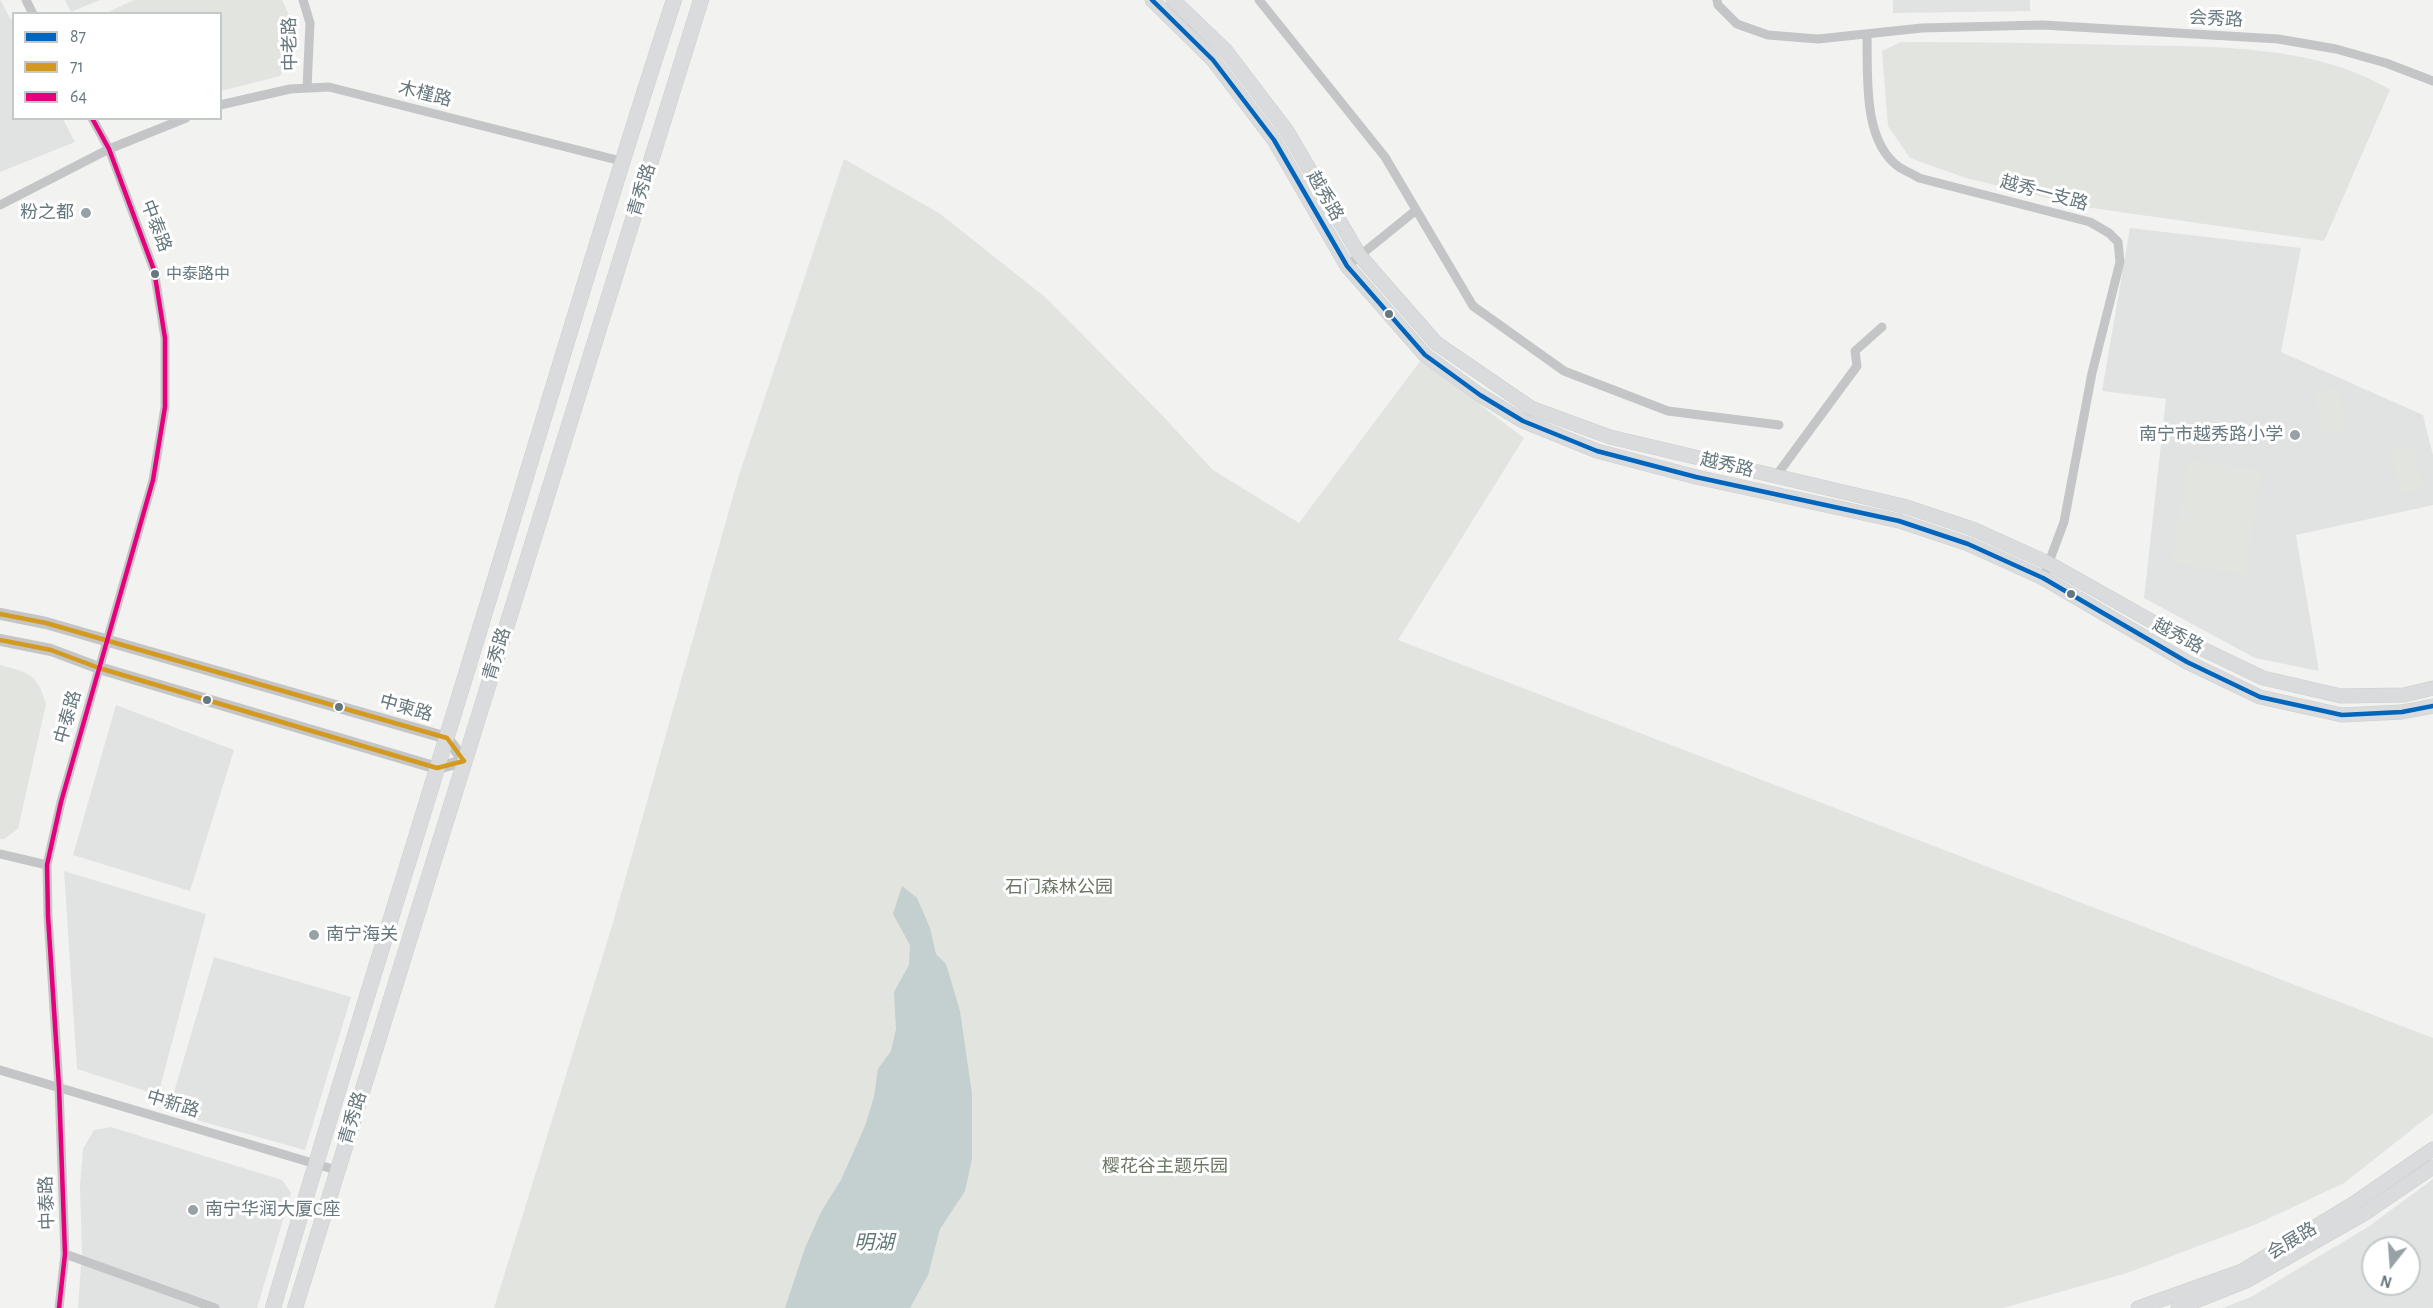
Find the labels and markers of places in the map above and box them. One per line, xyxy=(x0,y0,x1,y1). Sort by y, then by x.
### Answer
place label: 粉之都 xyxy=(20,202,74,224)
marker: 粉之都 xyxy=(79,206,93,220)
place label: 中泰路中 xyxy=(166,264,230,284)
marker: 中泰路中 xyxy=(149,268,161,280)
unlabelled marker xyxy=(1383,308,1395,320)
place label: 南宁市越秀路小学 xyxy=(2139,424,2283,446)
marker: 南宁市越秀路小学 xyxy=(2288,428,2302,442)
unlabelled marker xyxy=(2065,588,2077,600)
unlabelled marker xyxy=(201,694,213,706)
unlabelled marker xyxy=(333,701,345,713)
place label: 南宁海关 xyxy=(326,924,398,946)
marker: 南宁海关 xyxy=(307,928,321,942)
place label: 南宁华润大厦C座 xyxy=(205,1199,340,1221)
marker: 南宁华润大厦C座 xyxy=(186,1203,200,1217)

